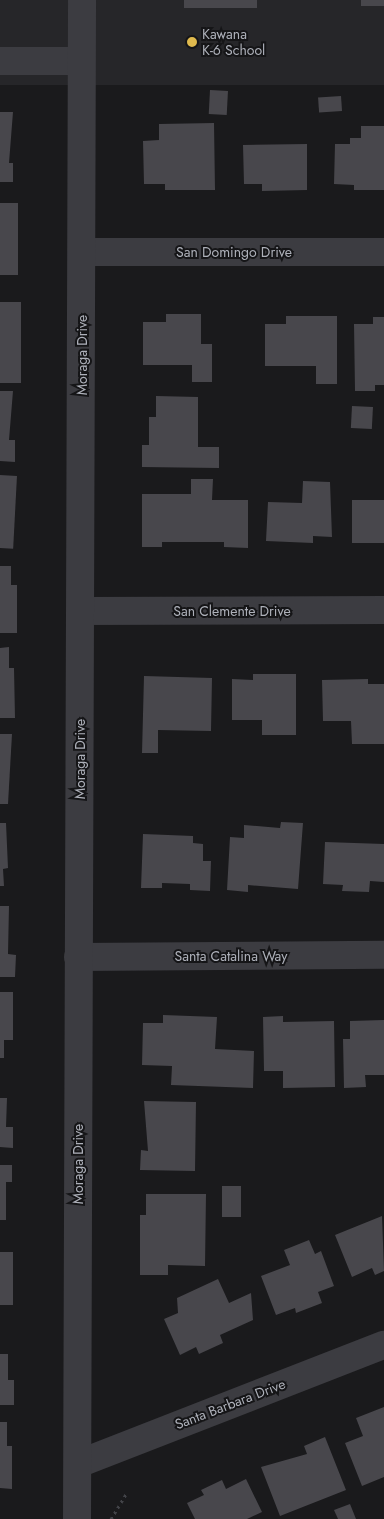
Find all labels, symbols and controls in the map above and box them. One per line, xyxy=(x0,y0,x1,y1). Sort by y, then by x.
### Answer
place label: Kawana K-6 School xyxy=(202,26,265,58)
marker: Kawana K-6 School xyxy=(186,36,198,48)
street label: San Domingo Drive xyxy=(176,244,292,260)
street label: Moraga Drive xyxy=(74,315,90,395)
street label: San Clemente Drive xyxy=(173,603,291,619)
street label: Moraga Drive xyxy=(72,719,88,799)
street label: Santa Catalina Way xyxy=(175,948,287,964)
street label: Moraga Drive xyxy=(70,1124,86,1204)
street label: Santa Barbara Drive xyxy=(172,1375,288,1433)

